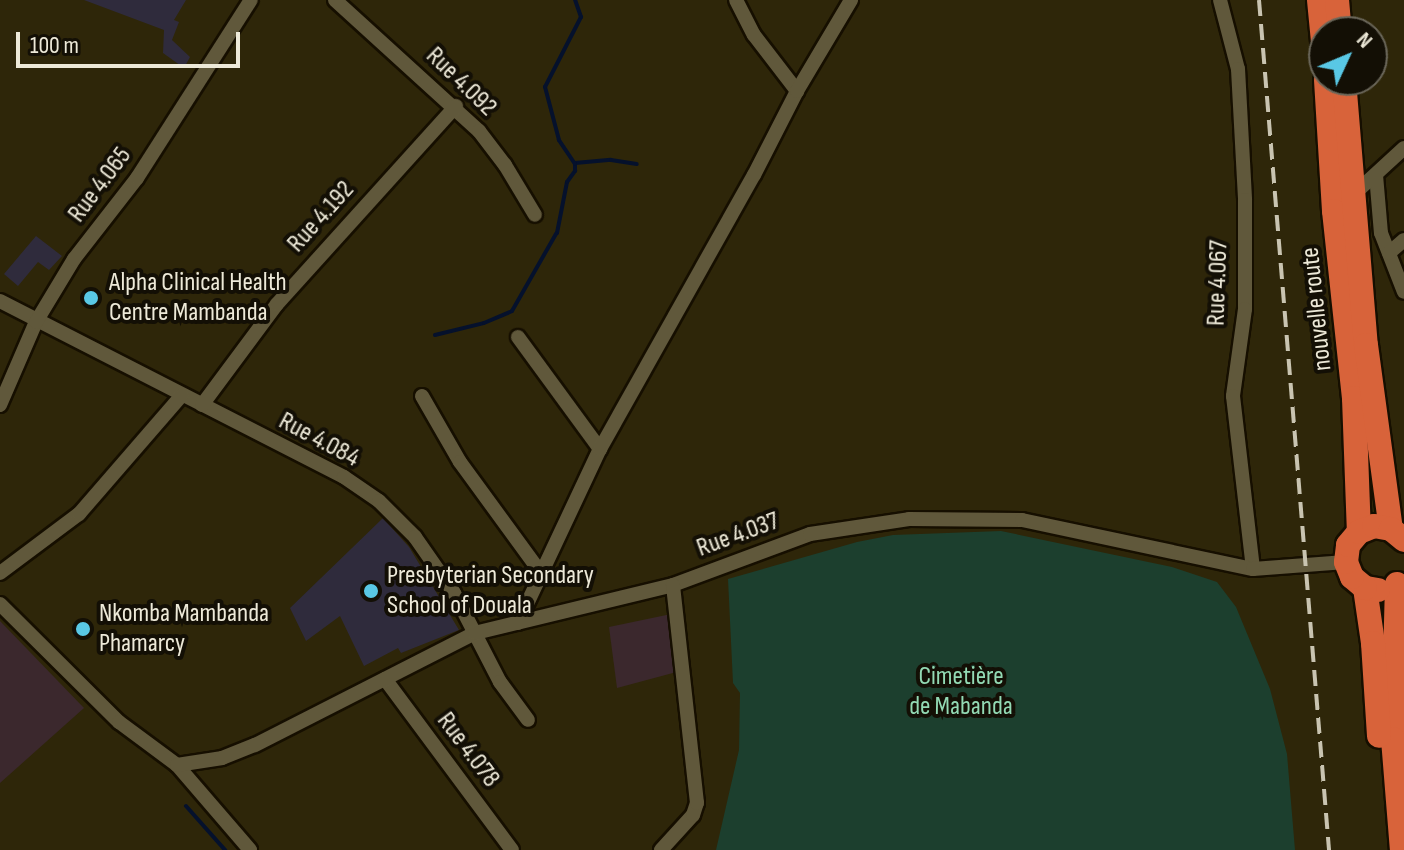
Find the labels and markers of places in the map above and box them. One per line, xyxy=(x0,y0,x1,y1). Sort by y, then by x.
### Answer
place label: Alpha Clinical Health Centre Mambanda xyxy=(109,267,287,328)
marker: Alpha Clinical Health Centre Mambanda xyxy=(80,287,102,309)
place label: Presbyterian Secondary School of Douala xyxy=(387,560,594,622)
marker: Presbyterian Secondary School of Douala xyxy=(362,582,380,600)
place label: Nkomba Mambanda Phamarcy xyxy=(99,598,269,660)
marker: Nkomba Mambanda Phamarcy xyxy=(74,620,92,638)

